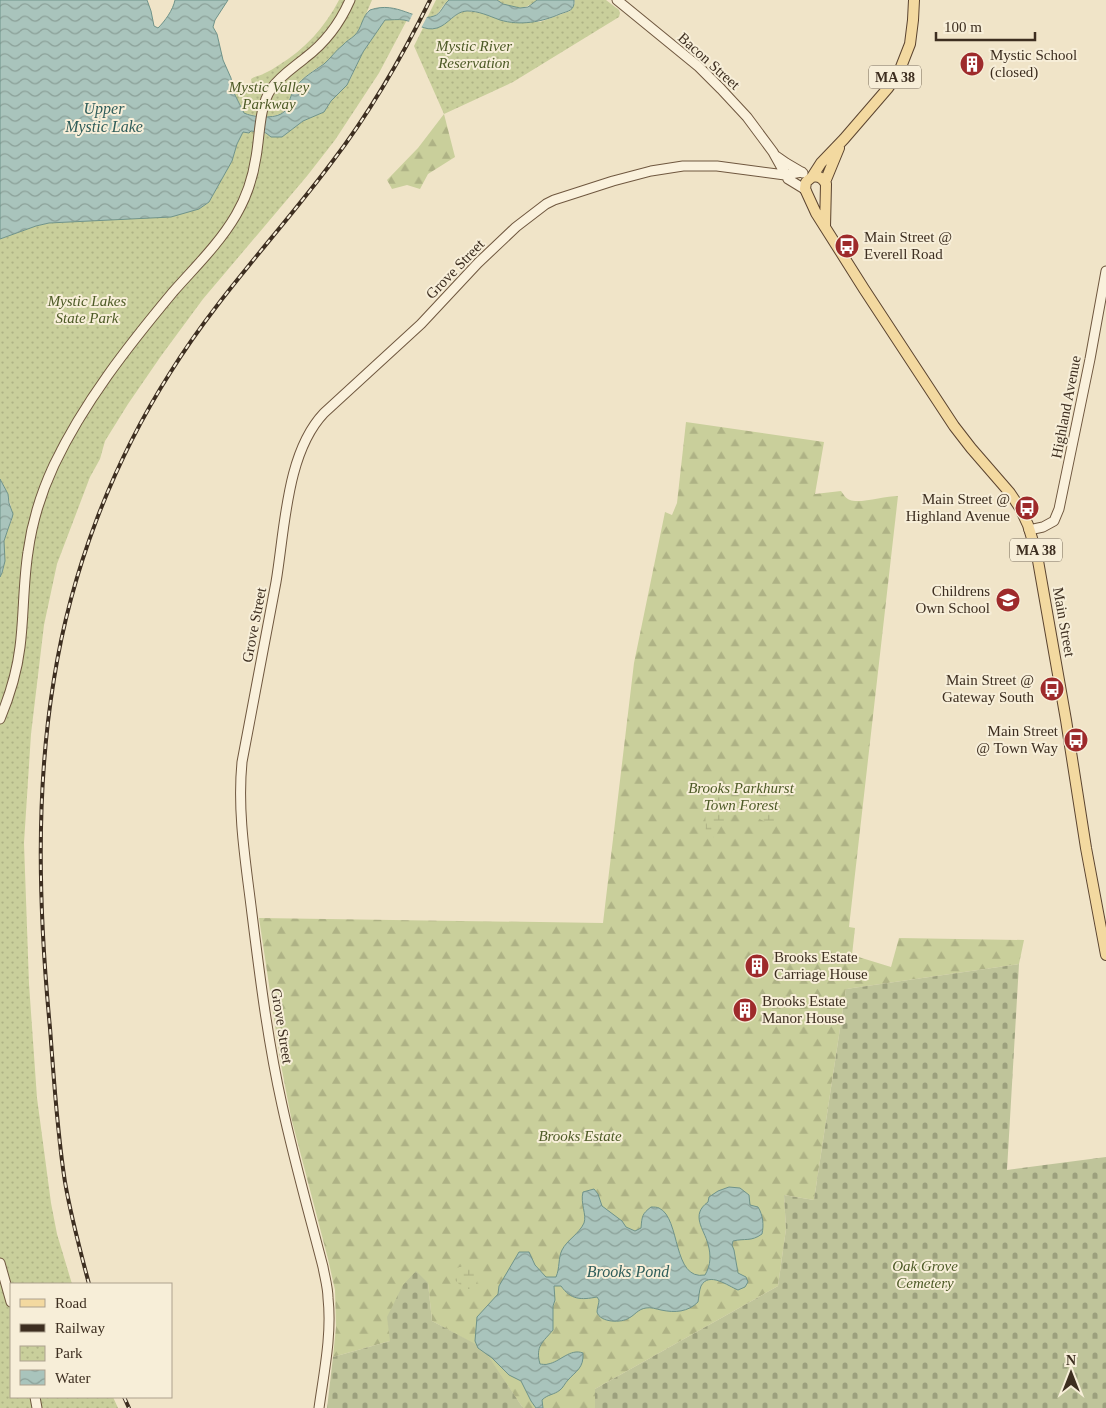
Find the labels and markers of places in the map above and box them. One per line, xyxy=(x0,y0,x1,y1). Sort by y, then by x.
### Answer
place label: Mystic School (closed) xyxy=(990,47,1077,81)
building icon: Mystic School (closed) xyxy=(959,51,985,77)
place label: Main Street @ Everell Road xyxy=(864,229,952,262)
bus stop icon: Main Street @ Everell Road xyxy=(834,233,860,259)
place label: Main Street @ Highland Avenue xyxy=(906,491,1010,524)
bus stop icon: Main Street @ Highland Avenue xyxy=(1014,495,1040,521)
place label: Childrens Own School xyxy=(915,583,990,616)
school or university icon: Childrens Own School xyxy=(995,587,1021,613)
place label: Main Street @ Gateway South xyxy=(942,672,1034,705)
bus stop icon: Main Street @ Gateway South xyxy=(1039,676,1065,702)
place label: Main Street @ Town Way xyxy=(976,723,1059,756)
bus stop icon: Main Street @ Town Way xyxy=(1063,727,1089,753)
place label: Brooks Estate Carriage House xyxy=(774,949,868,982)
building icon: Brooks Estate Carriage House xyxy=(744,953,770,979)
place label: Brooks Estate Manor House xyxy=(762,993,846,1026)
building icon: Brooks Estate Manor House xyxy=(732,997,758,1023)

